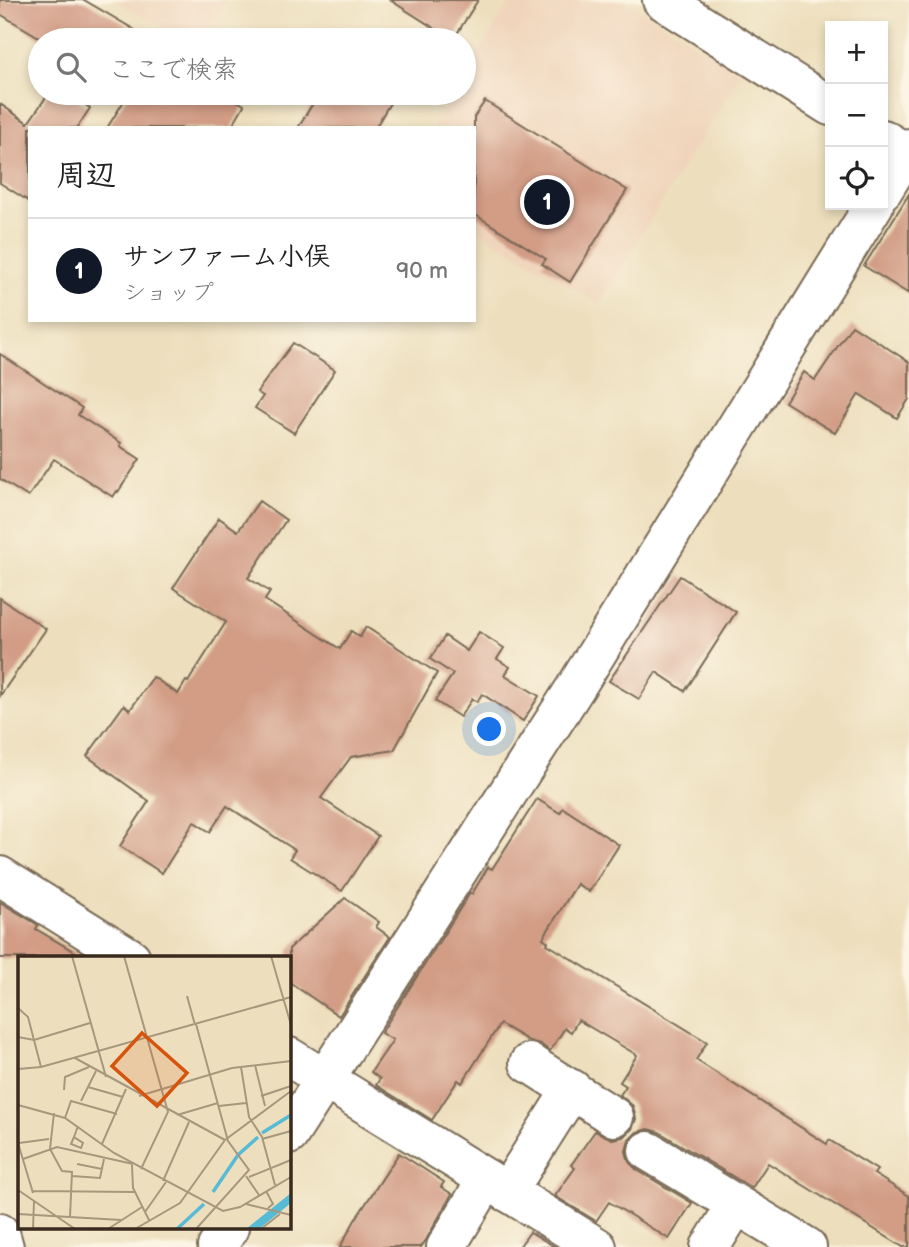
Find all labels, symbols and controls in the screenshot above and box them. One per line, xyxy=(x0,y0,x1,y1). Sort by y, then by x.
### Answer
map controls xyxy=(825,21,888,210)
button: + xyxy=(825,21,888,84)
search box xyxy=(28,28,476,105)
icon: search xyxy=(52,48,90,86)
text: ここで検索 xyxy=(108,55,238,86)
button: − xyxy=(825,84,888,147)
button: locate xyxy=(825,147,888,210)
text: 周辺 xyxy=(56,158,116,194)
pin: 1 xyxy=(524,176,570,228)
text: サンファーム小俣 xyxy=(123,242,330,273)
text: 1 xyxy=(74,257,84,285)
text: 90 m xyxy=(396,257,448,285)
text: ショップ xyxy=(123,279,214,307)
your location xyxy=(472,712,506,746)
inset map xyxy=(18,956,290,1230)

